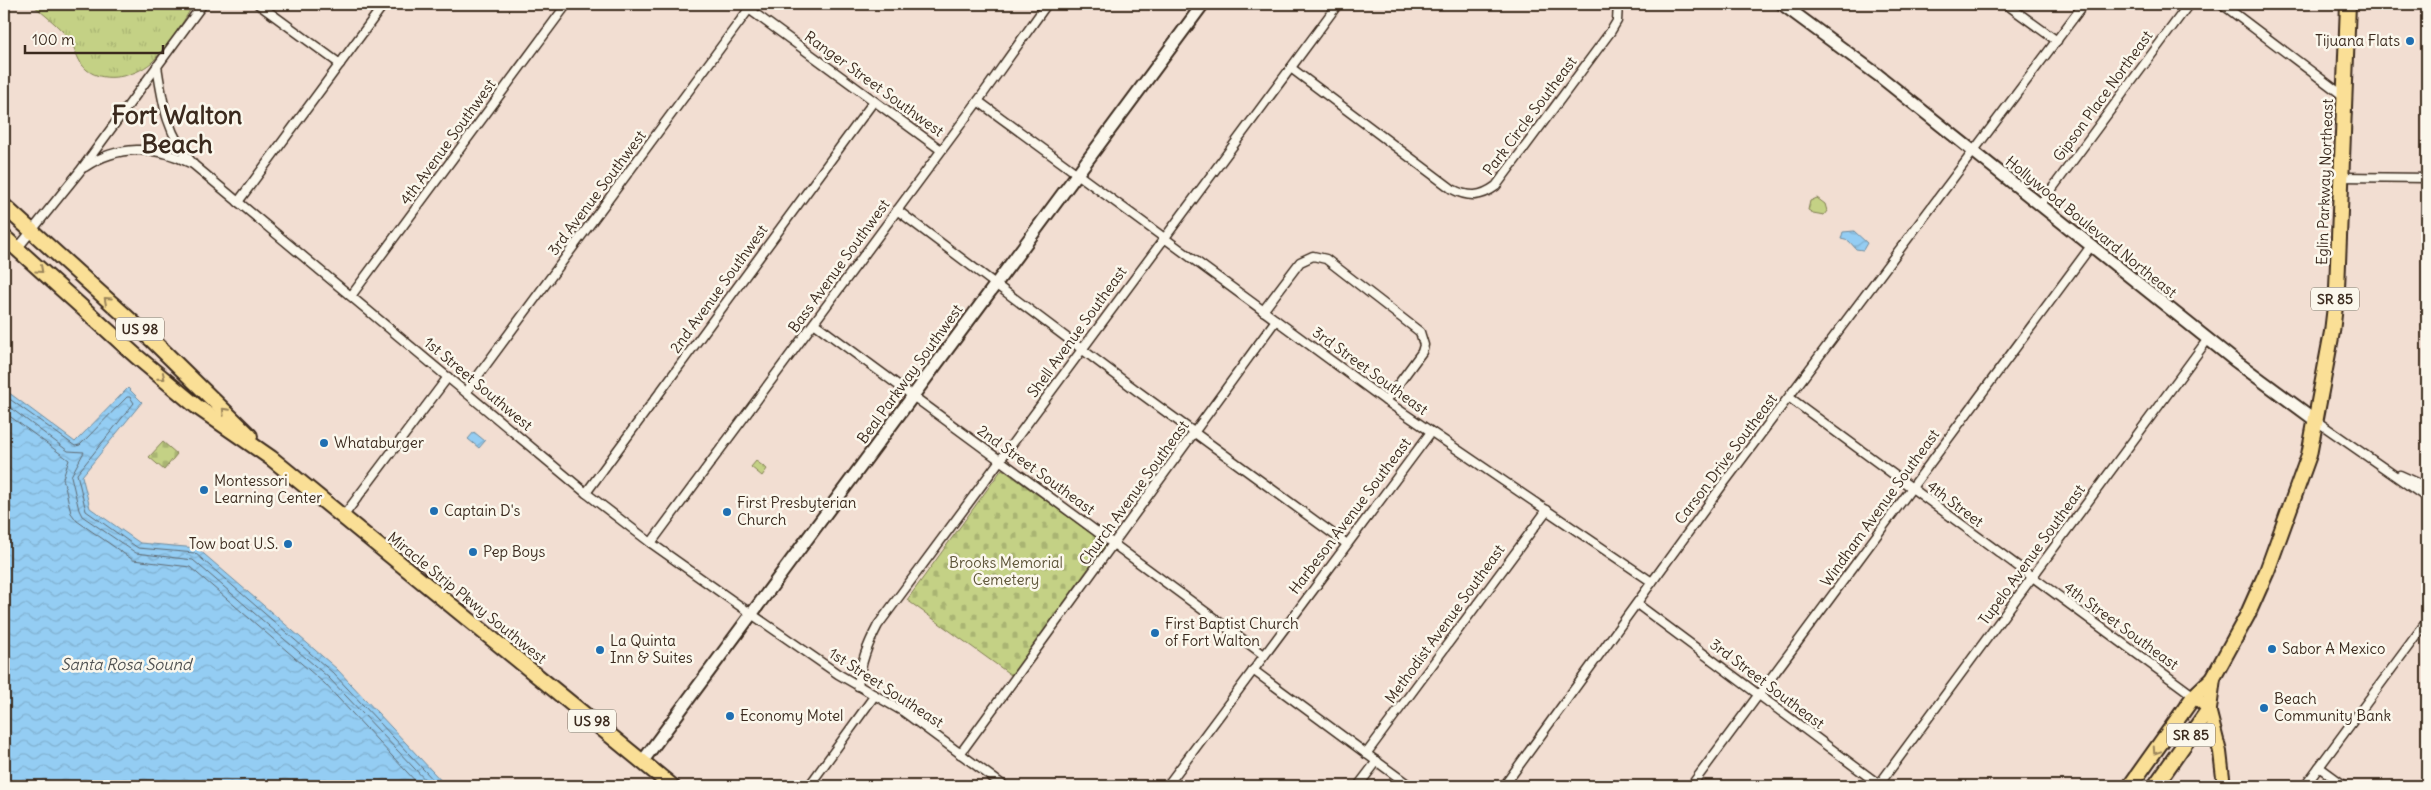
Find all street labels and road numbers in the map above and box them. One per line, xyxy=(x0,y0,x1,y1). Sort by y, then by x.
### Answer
street label: Ranger Street Southwest xyxy=(801,27,948,140)
street label: Gipson Place Northeast xyxy=(2049,27,2156,165)
street label: Park Circle Southeast xyxy=(1479,52,1581,179)
street label: 4th Avenue Southwest xyxy=(396,75,500,208)
street label: Eglin Parkway Northeast xyxy=(2312,99,2337,265)
street label: 3rd Avenue Southwest xyxy=(543,126,650,259)
street label: Hollywood Boulevard Northeast xyxy=(2002,152,2181,302)
street label: Bass Avenue Southwest xyxy=(784,195,893,336)
street label: 2nd Avenue Southwest xyxy=(666,221,772,357)
street label: Shell Avenue Southeast xyxy=(1023,263,1130,401)
road number: SR 85 xyxy=(2311,288,2359,310)
street label: Beal Parkway Southwest xyxy=(853,300,967,447)
road number: US 98 xyxy=(116,318,164,340)
street label: 3rd Street Southeast xyxy=(1309,322,1432,419)
street label: 1st Street Southwest xyxy=(420,333,536,435)
street label: Carson Drive Southeast xyxy=(1670,390,1781,528)
street label: Church Avenue Southeast xyxy=(1075,416,1193,569)
street label: 2nd Street Southeast xyxy=(974,421,1099,519)
street label: Windham Avenue Southeast xyxy=(1816,425,1943,590)
street label: Harbeson Avenue Southeast xyxy=(1285,434,1415,598)
street label: 4th Street xyxy=(1923,476,1987,531)
street label: Tupelo Avenue Southeast xyxy=(1974,481,2089,629)
street label: Miracle Strip Pkwy Southwest xyxy=(384,528,551,668)
street label: Methodist Avenue Southeast xyxy=(1381,541,1509,707)
street label: 4th Street Southeast xyxy=(2060,578,2182,674)
street label: 3rd Street Southeast xyxy=(1706,634,1828,733)
street label: 1st Street Southeast xyxy=(825,643,947,732)
road number: US 98 xyxy=(568,709,616,732)
road number: SR 85 xyxy=(2167,724,2215,746)

